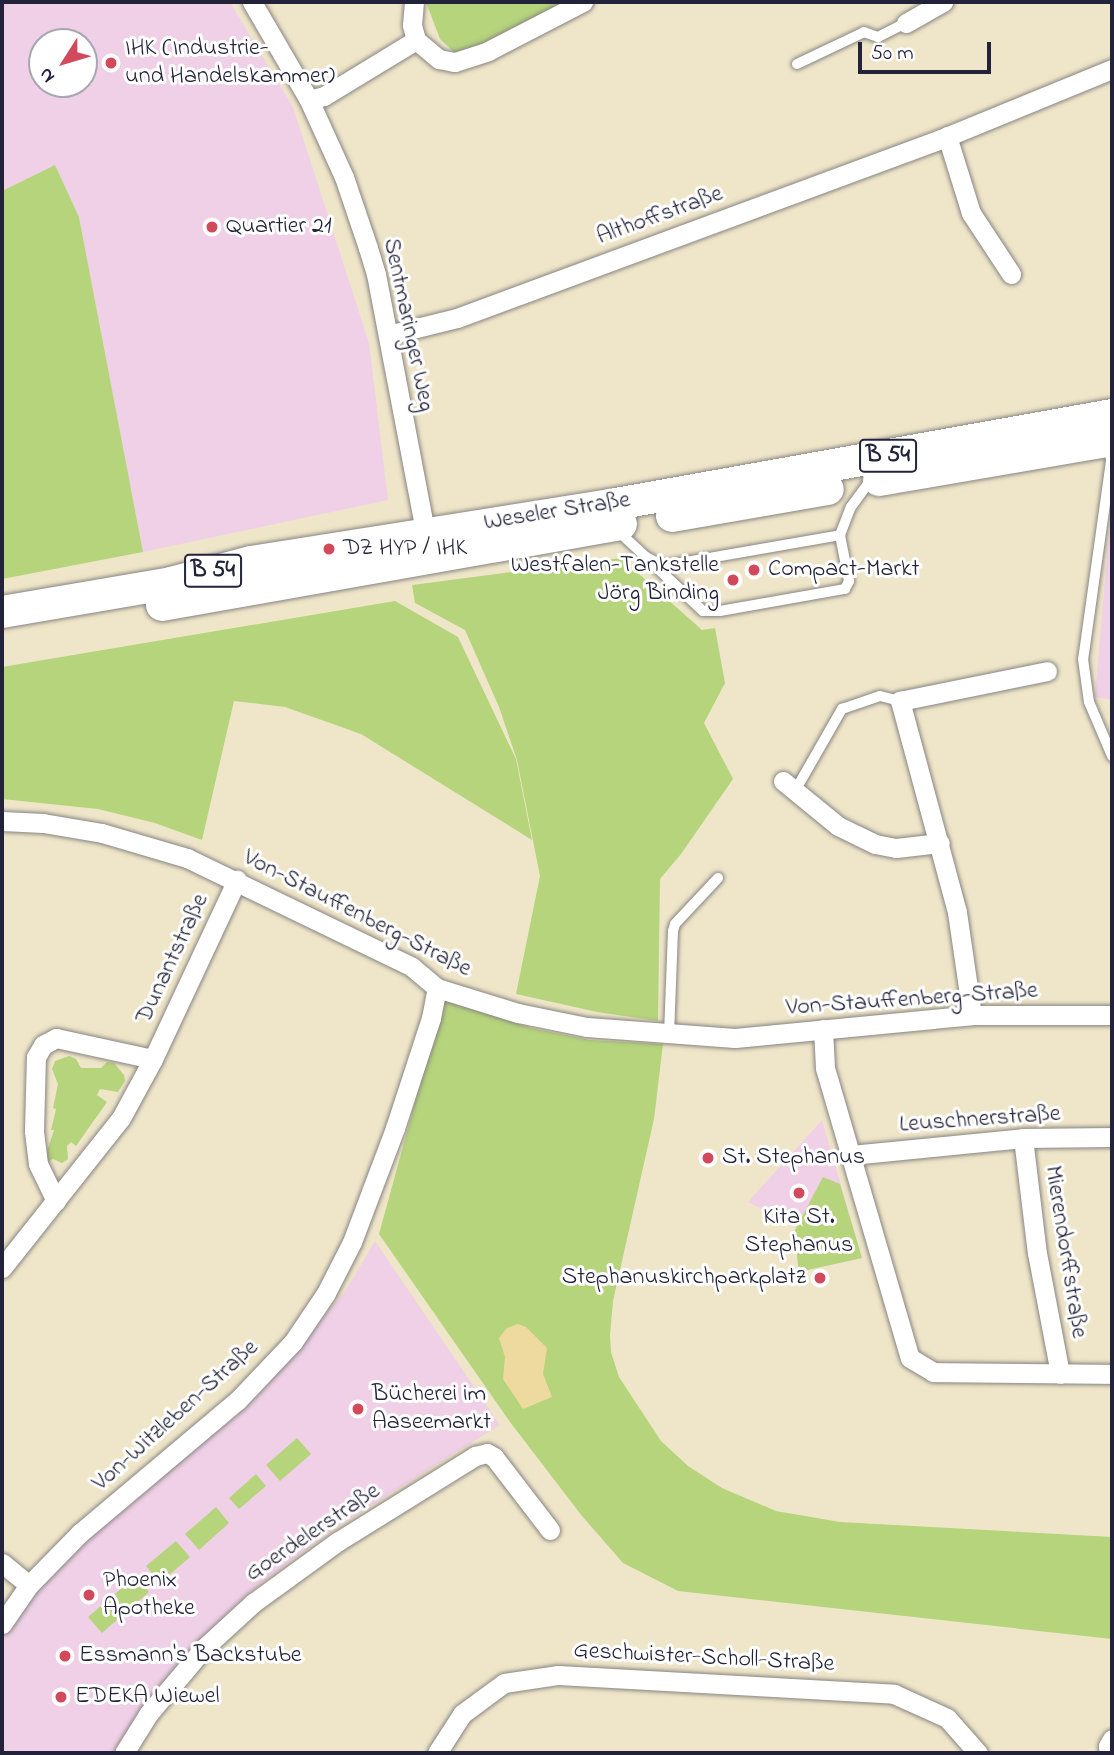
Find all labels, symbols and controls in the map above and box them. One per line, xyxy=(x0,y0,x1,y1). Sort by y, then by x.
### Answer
north arrow xyxy=(28,28,98,98)
scale bar xyxy=(862,28,995,72)
place label: IHK (Industrie- und Handelskammer) xyxy=(125,35,335,91)
text: 50 m xyxy=(871,39,914,69)
marker: IHK (Industrie- und Handelskammer) xyxy=(103,55,119,71)
text: N xyxy=(33,61,62,88)
street label: Althoffstraße xyxy=(593,180,727,252)
place label: Quartier 21 xyxy=(226,213,332,241)
marker: Quartier 21 xyxy=(204,219,220,235)
street label: Sentmaringer Weg xyxy=(376,236,440,414)
road number: B 54 xyxy=(858,436,918,476)
street label: Weseler Straße xyxy=(482,486,632,538)
place label: DZ HYP / IHK xyxy=(343,535,467,563)
marker: DZ HYP / IHK xyxy=(321,541,337,557)
road number: B 54 xyxy=(183,552,243,590)
place label: Westfalen-Tankstelle Jörg Binding xyxy=(511,552,719,608)
place label: Compact-Markt xyxy=(768,556,920,584)
marker: Compact-Markt xyxy=(746,562,762,578)
marker: Westfalen-Tankstelle Jörg Binding xyxy=(725,572,741,588)
street label: Von-Stauffenberg-Straße xyxy=(238,844,476,984)
street label: Dunantstraße xyxy=(130,889,216,1029)
street label: Von-Stauffenberg-Straße xyxy=(785,977,1039,1023)
street label: Leuschnerstraße xyxy=(898,1100,1062,1140)
place label: St. Stephanus xyxy=(722,1144,865,1172)
marker: St. Stephanus xyxy=(700,1150,716,1166)
street label: Mierendorffstraße xyxy=(1037,1164,1093,1340)
marker: Kita St. Stephanus xyxy=(791,1185,807,1201)
place label: Kita St. Stephanus xyxy=(745,1204,853,1260)
place label: Stephanuskirchparkplatz xyxy=(562,1264,806,1292)
marker: Stephanuskirchparkplatz xyxy=(812,1270,828,1286)
street label: Von-Witzleben-Straße xyxy=(87,1334,265,1498)
place label: Bücherei im Aaseemarkt xyxy=(372,1381,491,1437)
marker: Bücherei im Aaseemarkt xyxy=(350,1401,366,1417)
street label: Goerdelerstraße xyxy=(240,1477,386,1589)
place label: Phoenix Apotheke xyxy=(103,1567,195,1623)
marker: Phoenix Apotheke xyxy=(81,1587,97,1603)
street label: Geschwister-Scholl-Straße xyxy=(573,1637,835,1679)
place label: Essmann's Backstube xyxy=(79,1642,302,1670)
marker: Essmann's Backstube xyxy=(57,1648,73,1664)
place label: EDEKA Wiewel xyxy=(75,1683,220,1711)
marker: EDEKA Wiewel xyxy=(53,1689,69,1705)

